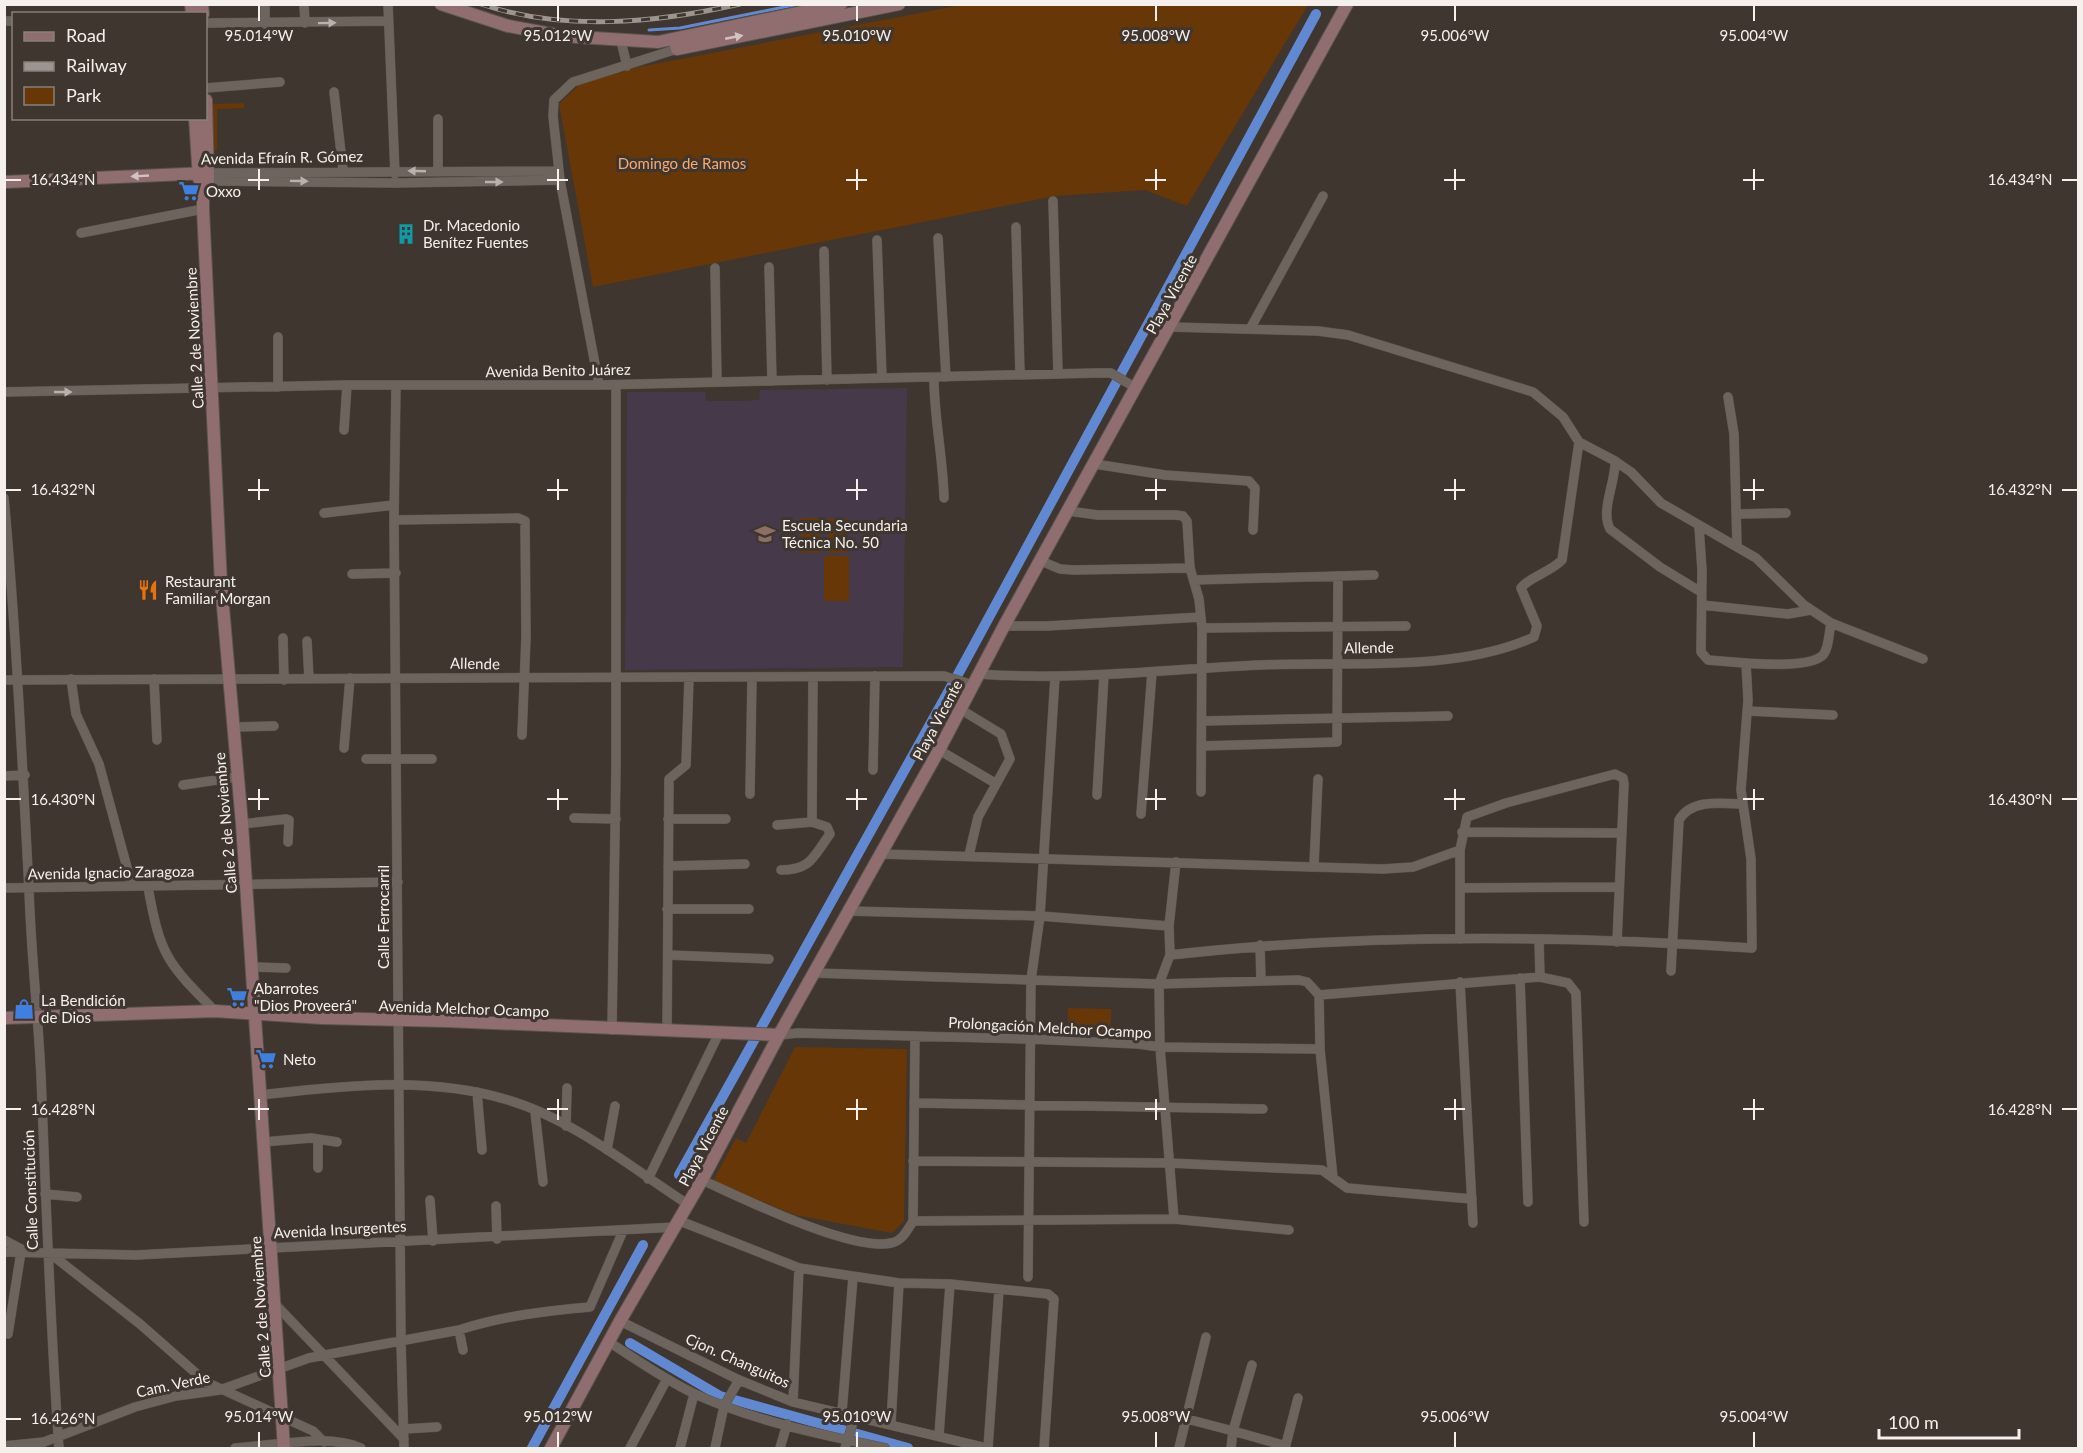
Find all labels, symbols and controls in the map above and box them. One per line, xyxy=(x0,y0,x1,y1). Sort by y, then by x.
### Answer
legend xyxy=(12,12,207,120)
one-way arrow xyxy=(317,18,336,27)
text: Road xyxy=(66,24,106,46)
text: 95.014°W xyxy=(225,26,294,44)
text: 95.012°W xyxy=(524,26,593,44)
text: 95.010°W xyxy=(823,26,892,44)
text: 95.008°W xyxy=(1122,26,1191,44)
text: 95.006°W xyxy=(1421,26,1490,44)
text: 95.004°W xyxy=(1720,26,1789,44)
one-way arrow xyxy=(725,32,744,42)
text: Railway xyxy=(66,54,127,76)
text: Park xyxy=(66,84,102,106)
street label: Avenida Efraín R. Gómez xyxy=(201,147,363,167)
park label: Domingo de Ramos xyxy=(618,154,746,172)
one-way arrow xyxy=(407,166,426,176)
text: 16.434°N xyxy=(31,170,95,188)
text: 16.434°N xyxy=(1988,170,2052,188)
one-way arrow xyxy=(130,172,149,181)
one-way arrow xyxy=(290,176,309,186)
one-way arrow xyxy=(485,177,504,187)
supermarket icon: Oxxo xyxy=(177,179,201,203)
place label: Oxxo xyxy=(206,182,241,200)
place label: Dr. Macedonio Benítez Fuentes xyxy=(423,216,529,251)
building icon: Dr. Macedonio Benítez Fuentes xyxy=(394,222,418,246)
street label: Playa Vicente xyxy=(1142,251,1200,337)
street label: Calle 2 de Noviembre xyxy=(181,267,207,409)
street label: Avenida Benito Juárez xyxy=(485,360,631,380)
one-way arrow xyxy=(53,387,72,396)
text: 16.432°N xyxy=(31,480,95,498)
text: 16.432°N xyxy=(1988,480,2052,498)
place label: Escuela Secundaria Técnica No. 50 xyxy=(782,516,908,551)
school or university icon: Escuela Secundaria Técnica No. 50 xyxy=(753,522,777,546)
place label: Restaurant Familiar Morgan xyxy=(165,572,271,607)
restaurant icon: Restaurant Familiar Morgan xyxy=(136,578,160,602)
street label: Allende xyxy=(1344,638,1394,656)
street label: Allende xyxy=(450,654,500,672)
street label: Playa Vicente xyxy=(908,677,966,763)
street label: Calle 2 de Noviembre xyxy=(210,752,240,894)
text: 16.430°N xyxy=(31,790,95,808)
text: 16.430°N xyxy=(1988,790,2052,808)
street label: Avenida Ignacio Zaragoza xyxy=(27,862,195,882)
street label: Calle Ferrocarril xyxy=(374,865,392,969)
place label: Abarrotes "Dios Proveerá" xyxy=(254,979,357,1014)
supermarket icon: Abarrotes "Dios Proveerá" xyxy=(225,985,249,1009)
place label: La Bendición de Dios xyxy=(41,991,126,1026)
street label: Avenida Melchor Ocampo xyxy=(378,996,550,1020)
shop icon: La Bendición de Dios xyxy=(12,997,36,1021)
street label: Prolongación Melchor Ocampo xyxy=(948,1013,1152,1041)
supermarket icon: Neto xyxy=(254,1047,278,1071)
place label: Neto xyxy=(283,1050,316,1068)
text: 16.428°N xyxy=(31,1100,95,1118)
text: 16.428°N xyxy=(1988,1100,2052,1118)
street label: Playa Vicente xyxy=(674,1103,732,1189)
street label: Calle Constitución xyxy=(19,1130,41,1250)
street label: Avenida Insurgentes xyxy=(273,1217,407,1241)
street label: Calle 2 de Noviembre xyxy=(246,1236,274,1378)
street label: Cjon. Changuitos xyxy=(683,1329,793,1391)
street label: Cam. Verde xyxy=(134,1367,212,1401)
scale bar xyxy=(1879,1402,2018,1440)
text: 95.014°W xyxy=(225,1407,294,1425)
text: 95.012°W xyxy=(524,1407,593,1425)
text: 95.010°W xyxy=(823,1407,892,1425)
text: 95.008°W xyxy=(1122,1407,1191,1425)
text: 95.006°W xyxy=(1421,1407,1490,1425)
text: 95.004°W xyxy=(1720,1407,1789,1425)
text: 16.426°N xyxy=(31,1409,95,1427)
text: 100 m xyxy=(1888,1411,1939,1433)

